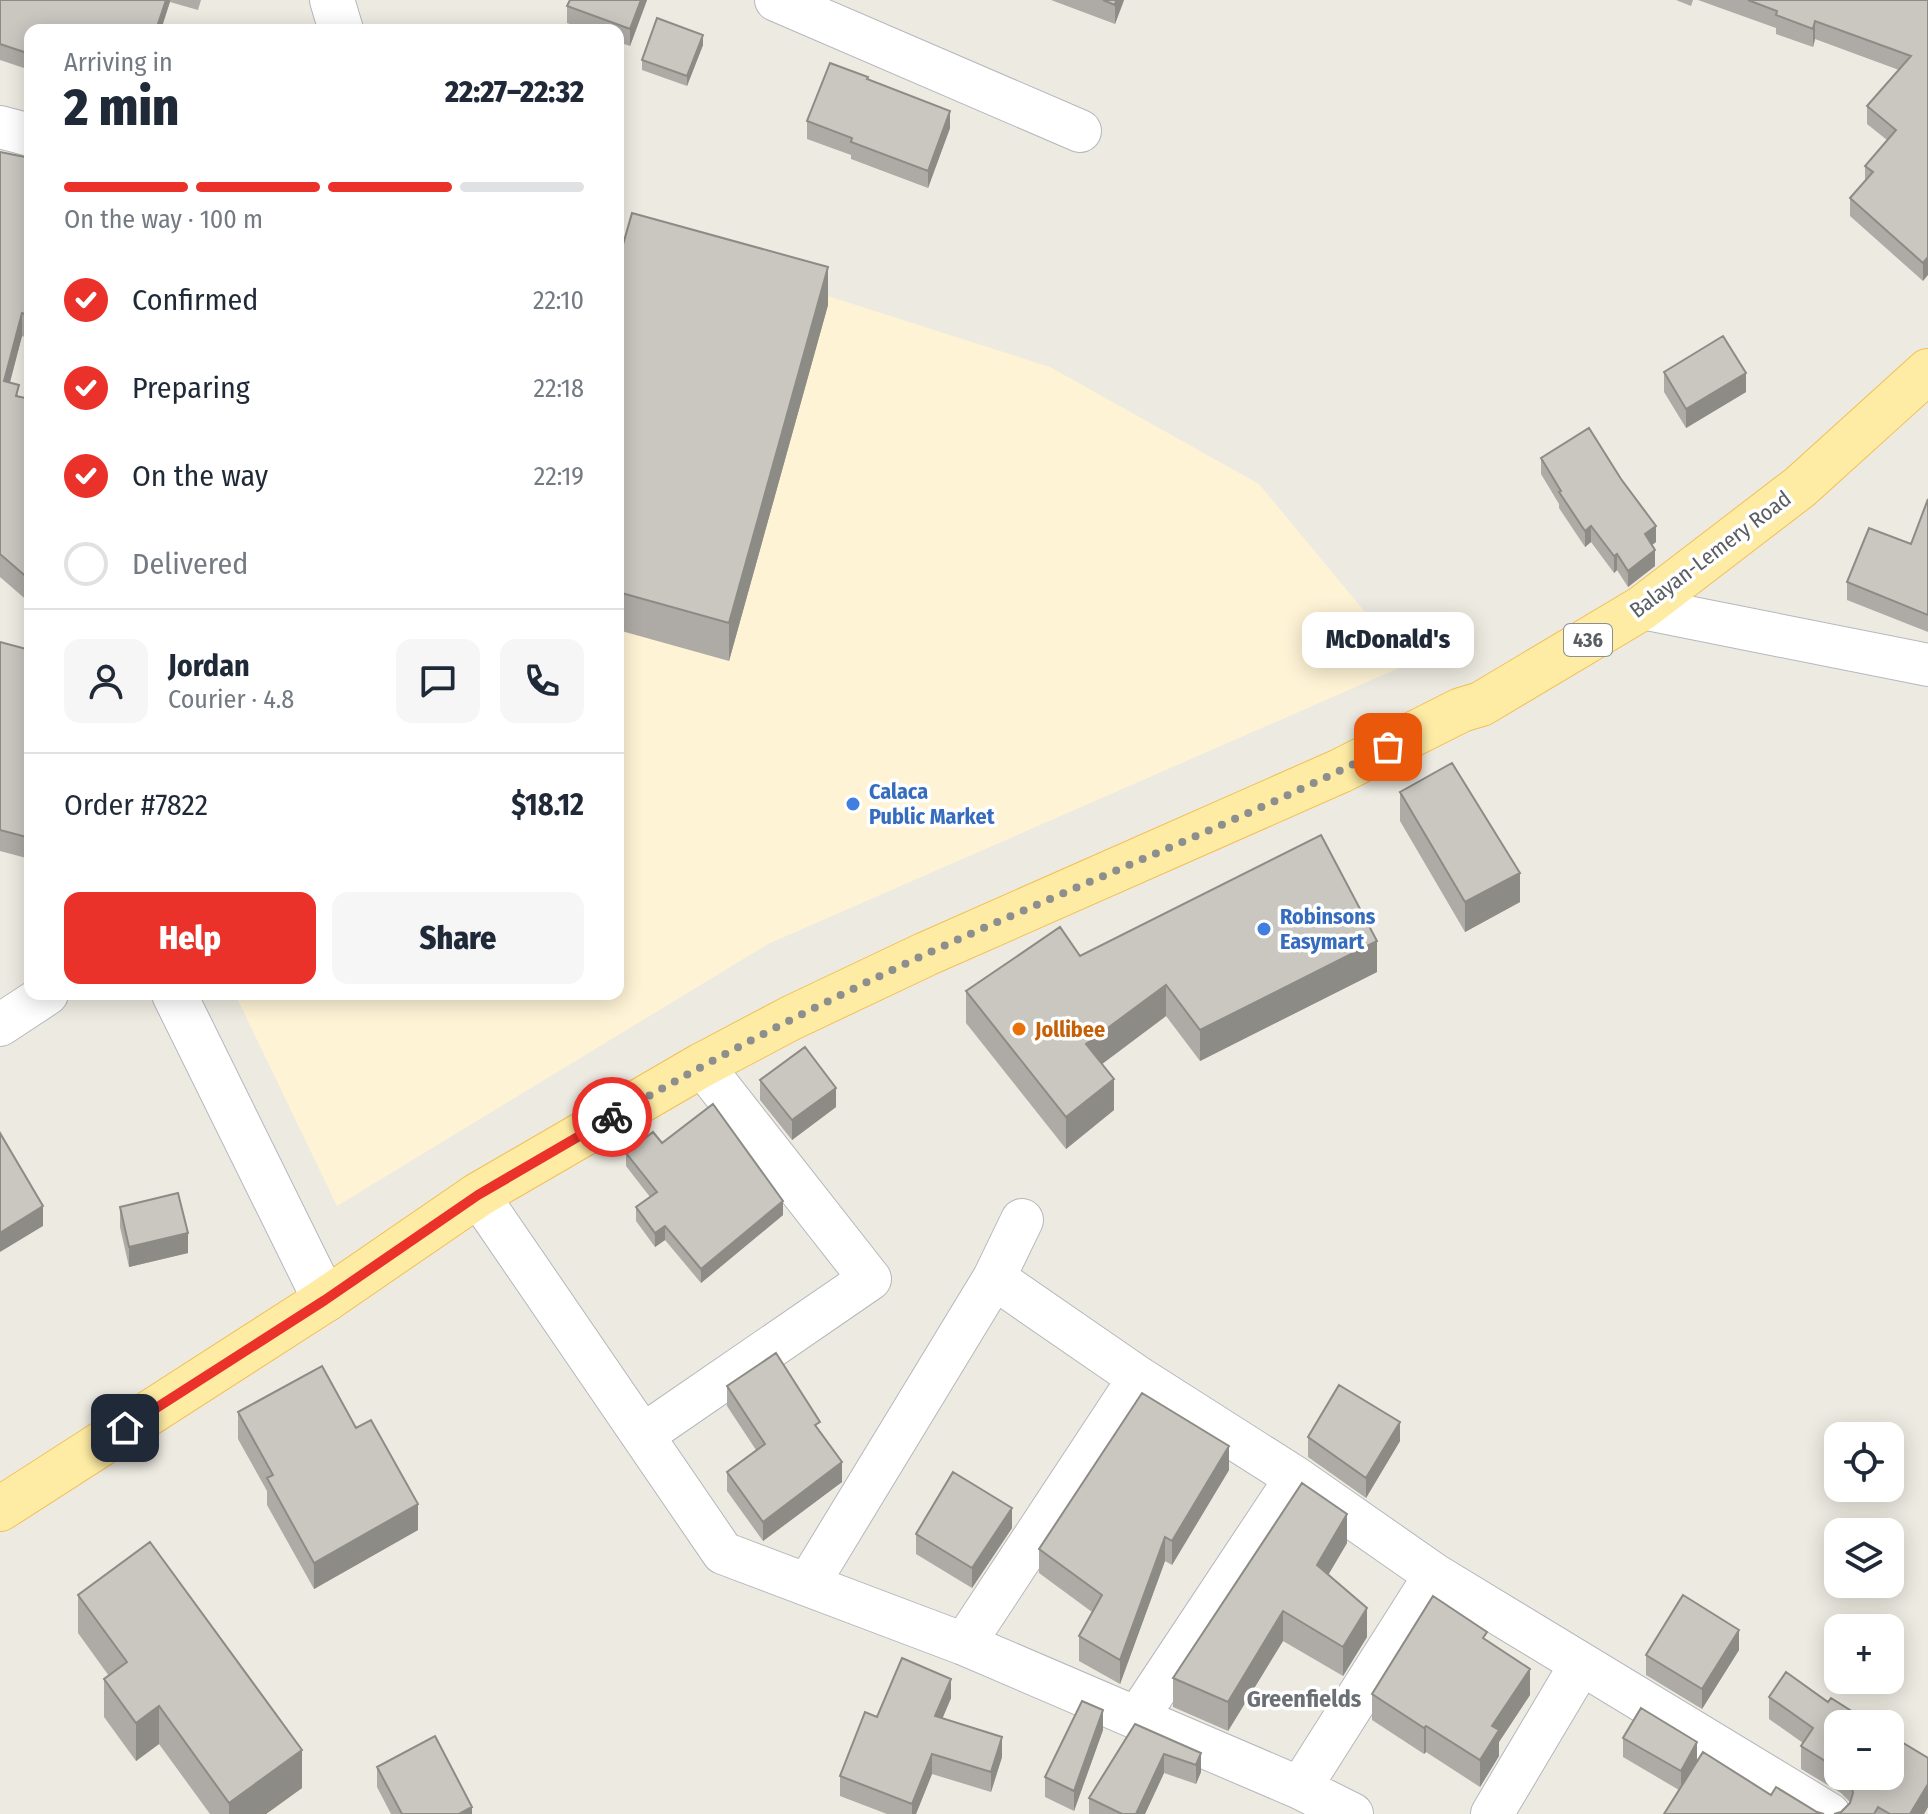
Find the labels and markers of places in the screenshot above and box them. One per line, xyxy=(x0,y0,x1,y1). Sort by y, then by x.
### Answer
callout: McDonald's xyxy=(1302,611,1474,667)
pin xyxy=(1354,713,1422,781)
place label: Calaca Public Market xyxy=(869,778,995,830)
marker: Calaca Public Market xyxy=(844,795,862,813)
place label: Robinsons Easymart xyxy=(1280,903,1376,955)
marker: Robinsons Easymart xyxy=(1255,920,1273,938)
place label: Jollibee xyxy=(1034,1016,1105,1043)
marker: Jollibee xyxy=(1010,1020,1028,1038)
pin xyxy=(91,1394,159,1462)

